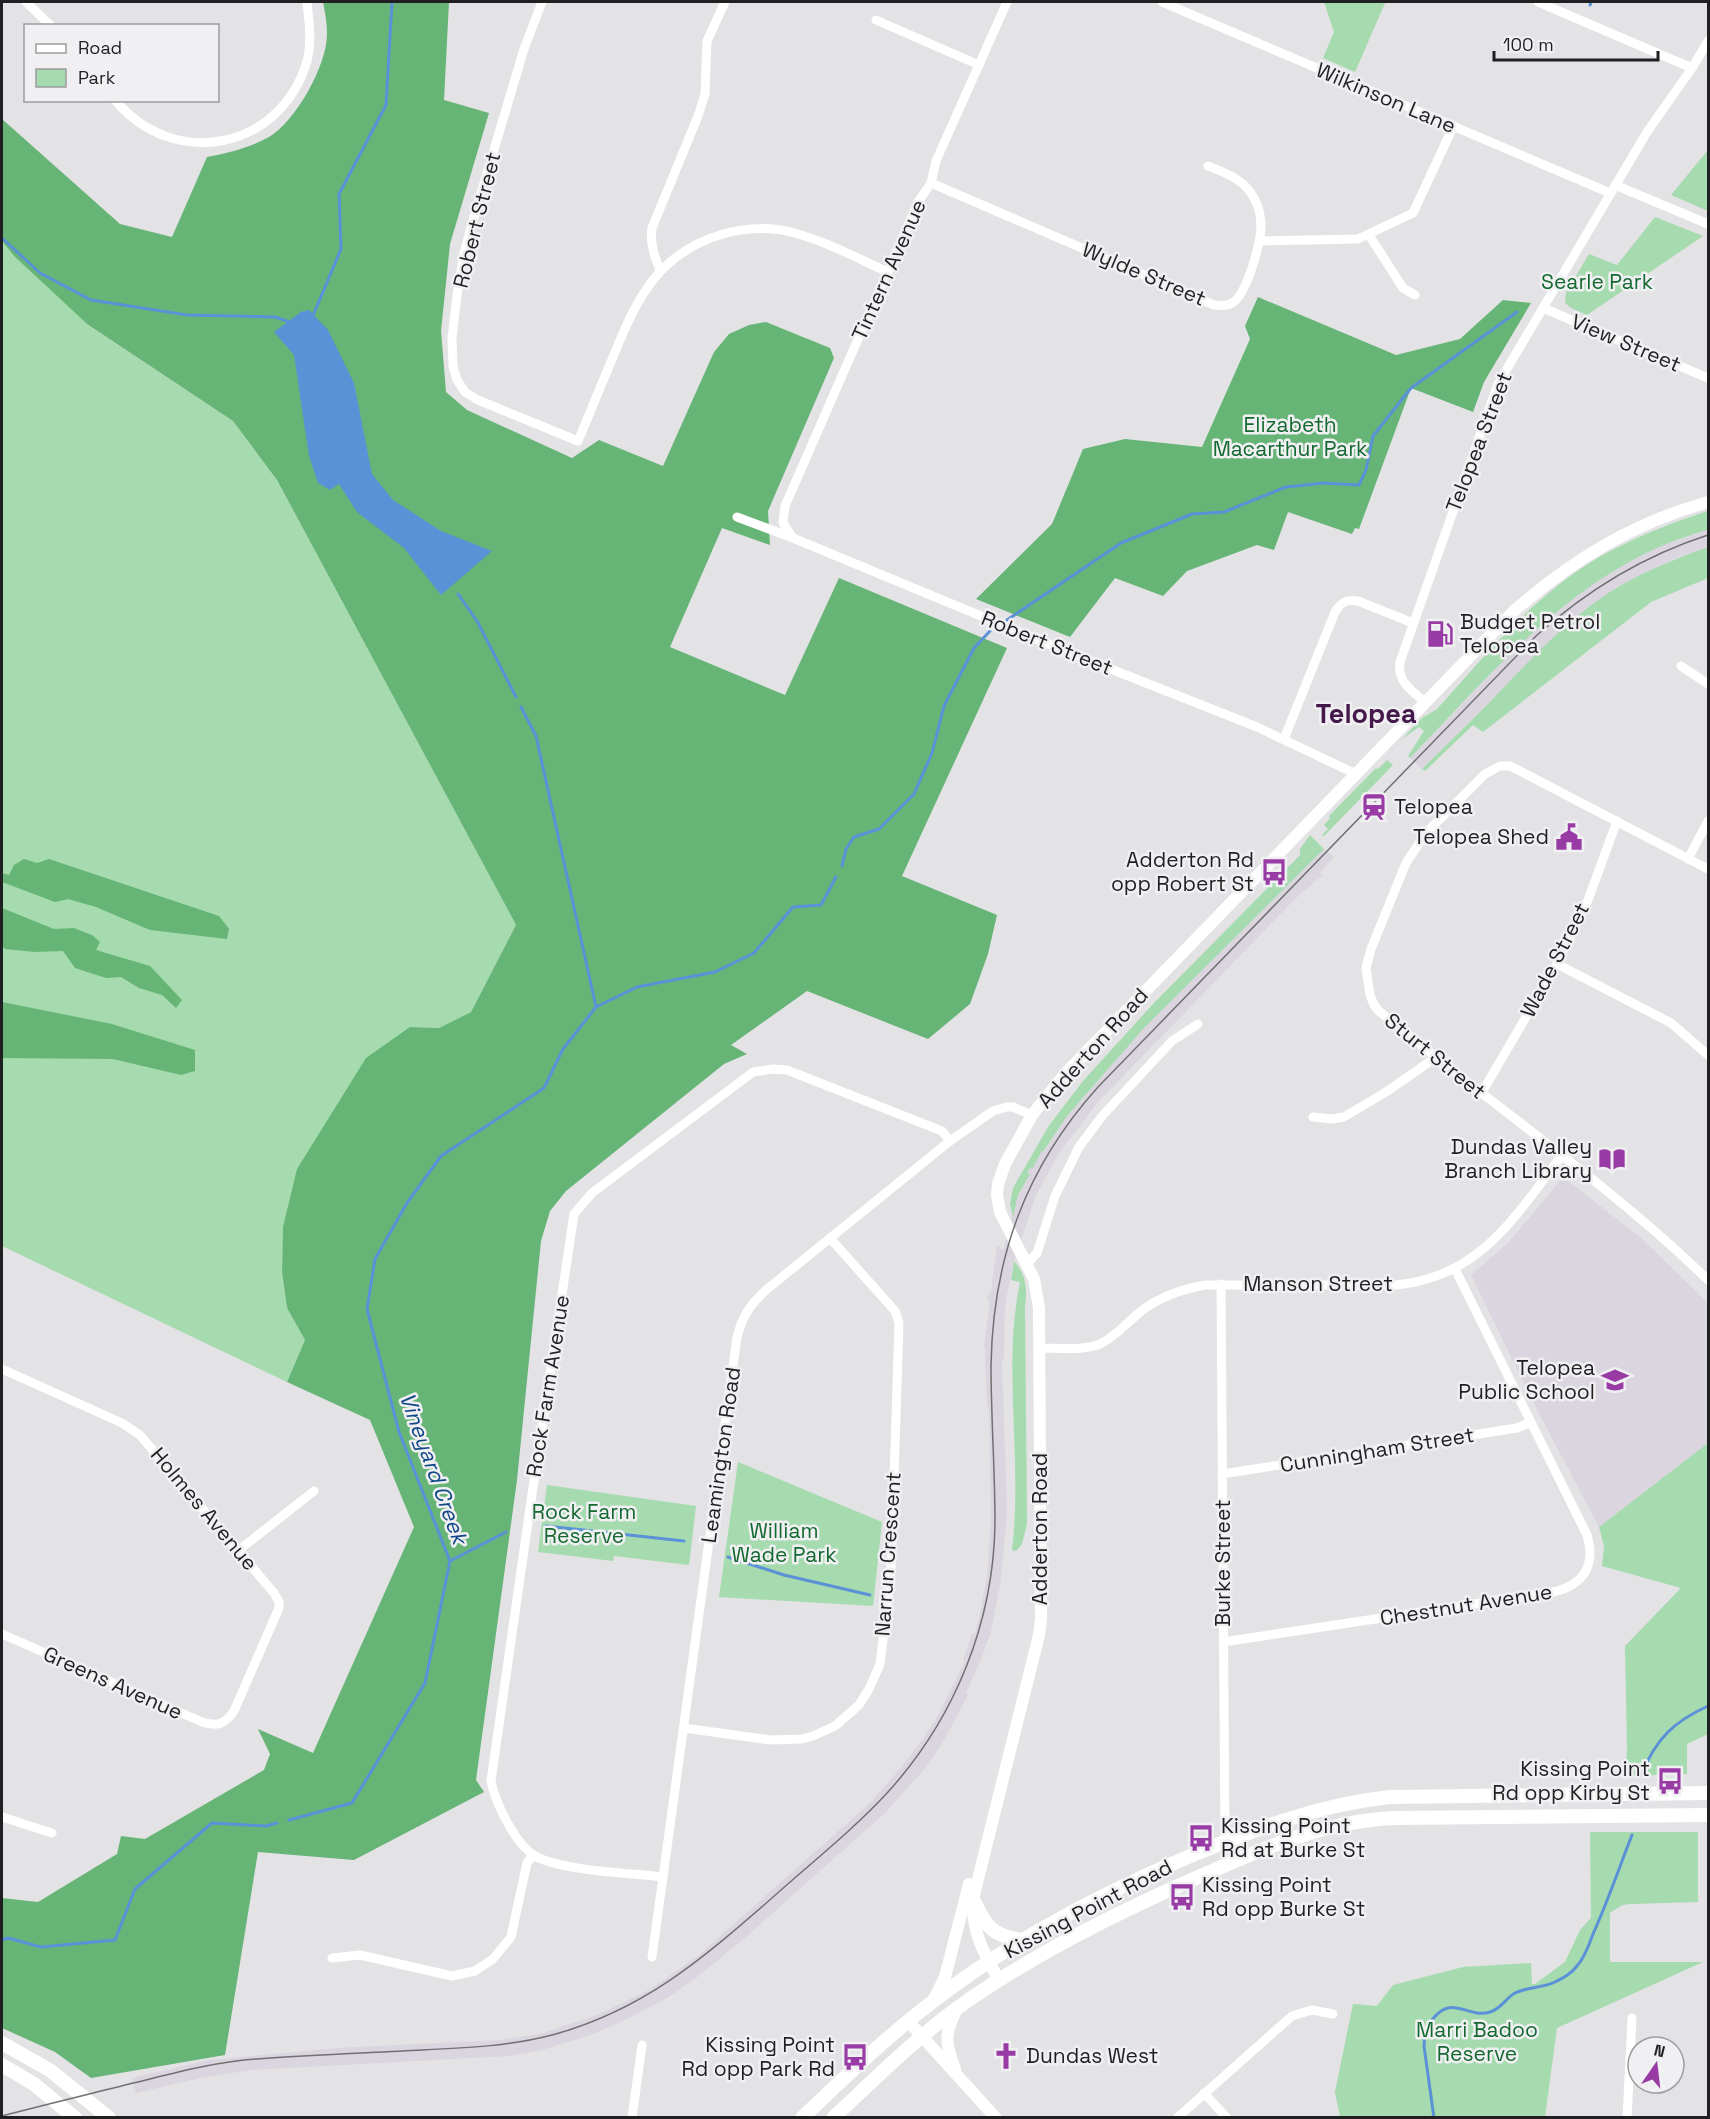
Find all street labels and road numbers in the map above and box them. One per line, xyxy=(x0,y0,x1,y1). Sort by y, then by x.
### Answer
street label: Wilkinson Lane xyxy=(1312,56,1460,139)
street label: Robert Street xyxy=(447,149,506,291)
street label: Tintern Avenue xyxy=(845,195,932,345)
street label: Wylde Street xyxy=(1078,235,1210,312)
street label: View Street xyxy=(1567,307,1685,378)
street label: Telopea Street xyxy=(1439,368,1518,516)
street label: Robert Street xyxy=(978,604,1117,681)
street label: Wade Street xyxy=(1514,898,1595,1022)
street label: Adderton Road xyxy=(1032,982,1154,1113)
street label: Sturt Street xyxy=(1379,1007,1491,1105)
street label: Manson Street xyxy=(1243,1270,1393,1297)
street label: Rock Farm Avenue xyxy=(520,1293,575,1479)
street label: Leamington Road xyxy=(695,1365,746,1545)
street label: Cunningham Street xyxy=(1278,1421,1476,1478)
street label: Holmes Avenue xyxy=(145,1441,264,1576)
street label: Adderton Road xyxy=(1026,1453,1053,1605)
street label: Narrun Crescent xyxy=(868,1471,907,1637)
street label: Burke Street xyxy=(1209,1499,1236,1627)
street label: Chestnut Avenue xyxy=(1378,1578,1554,1631)
street label: Greens Avenue xyxy=(39,1640,187,1725)
street label: Kissing Point Road xyxy=(999,1853,1176,1964)

